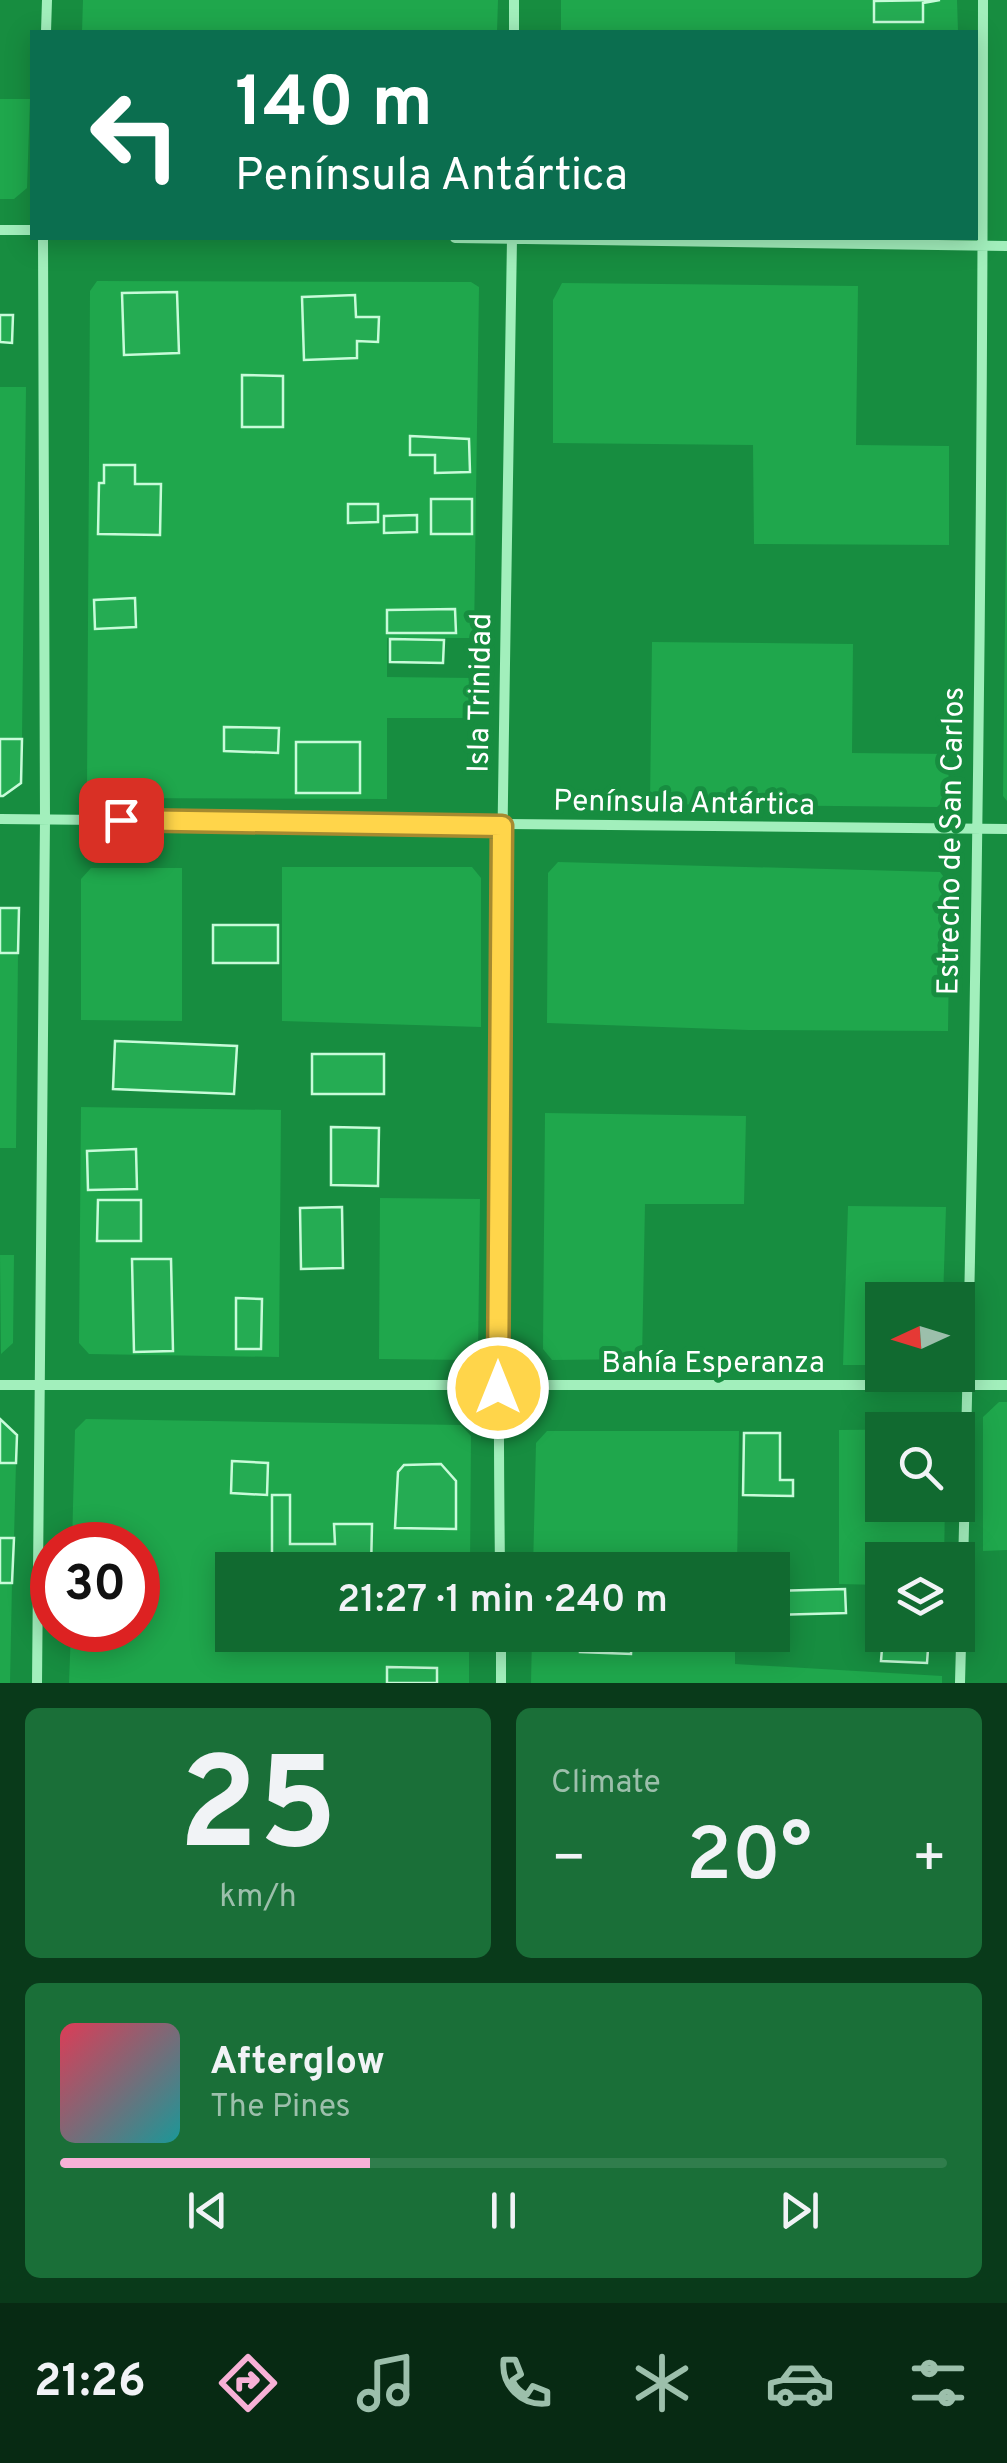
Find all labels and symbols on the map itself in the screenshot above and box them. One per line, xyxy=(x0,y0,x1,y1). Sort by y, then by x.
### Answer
street label: Isla Trinidad xyxy=(462,613,501,773)
street label: Estrecho de San Carlos xyxy=(931,686,974,996)
pin xyxy=(79,778,164,863)
street label: Península Antártica xyxy=(553,784,815,825)
north arrow xyxy=(865,1282,975,1392)
position arrow xyxy=(446,1336,550,1440)
street label: Bahía Esperanza xyxy=(601,1346,825,1383)
speed limit sign: 30 xyxy=(30,1522,160,1652)

